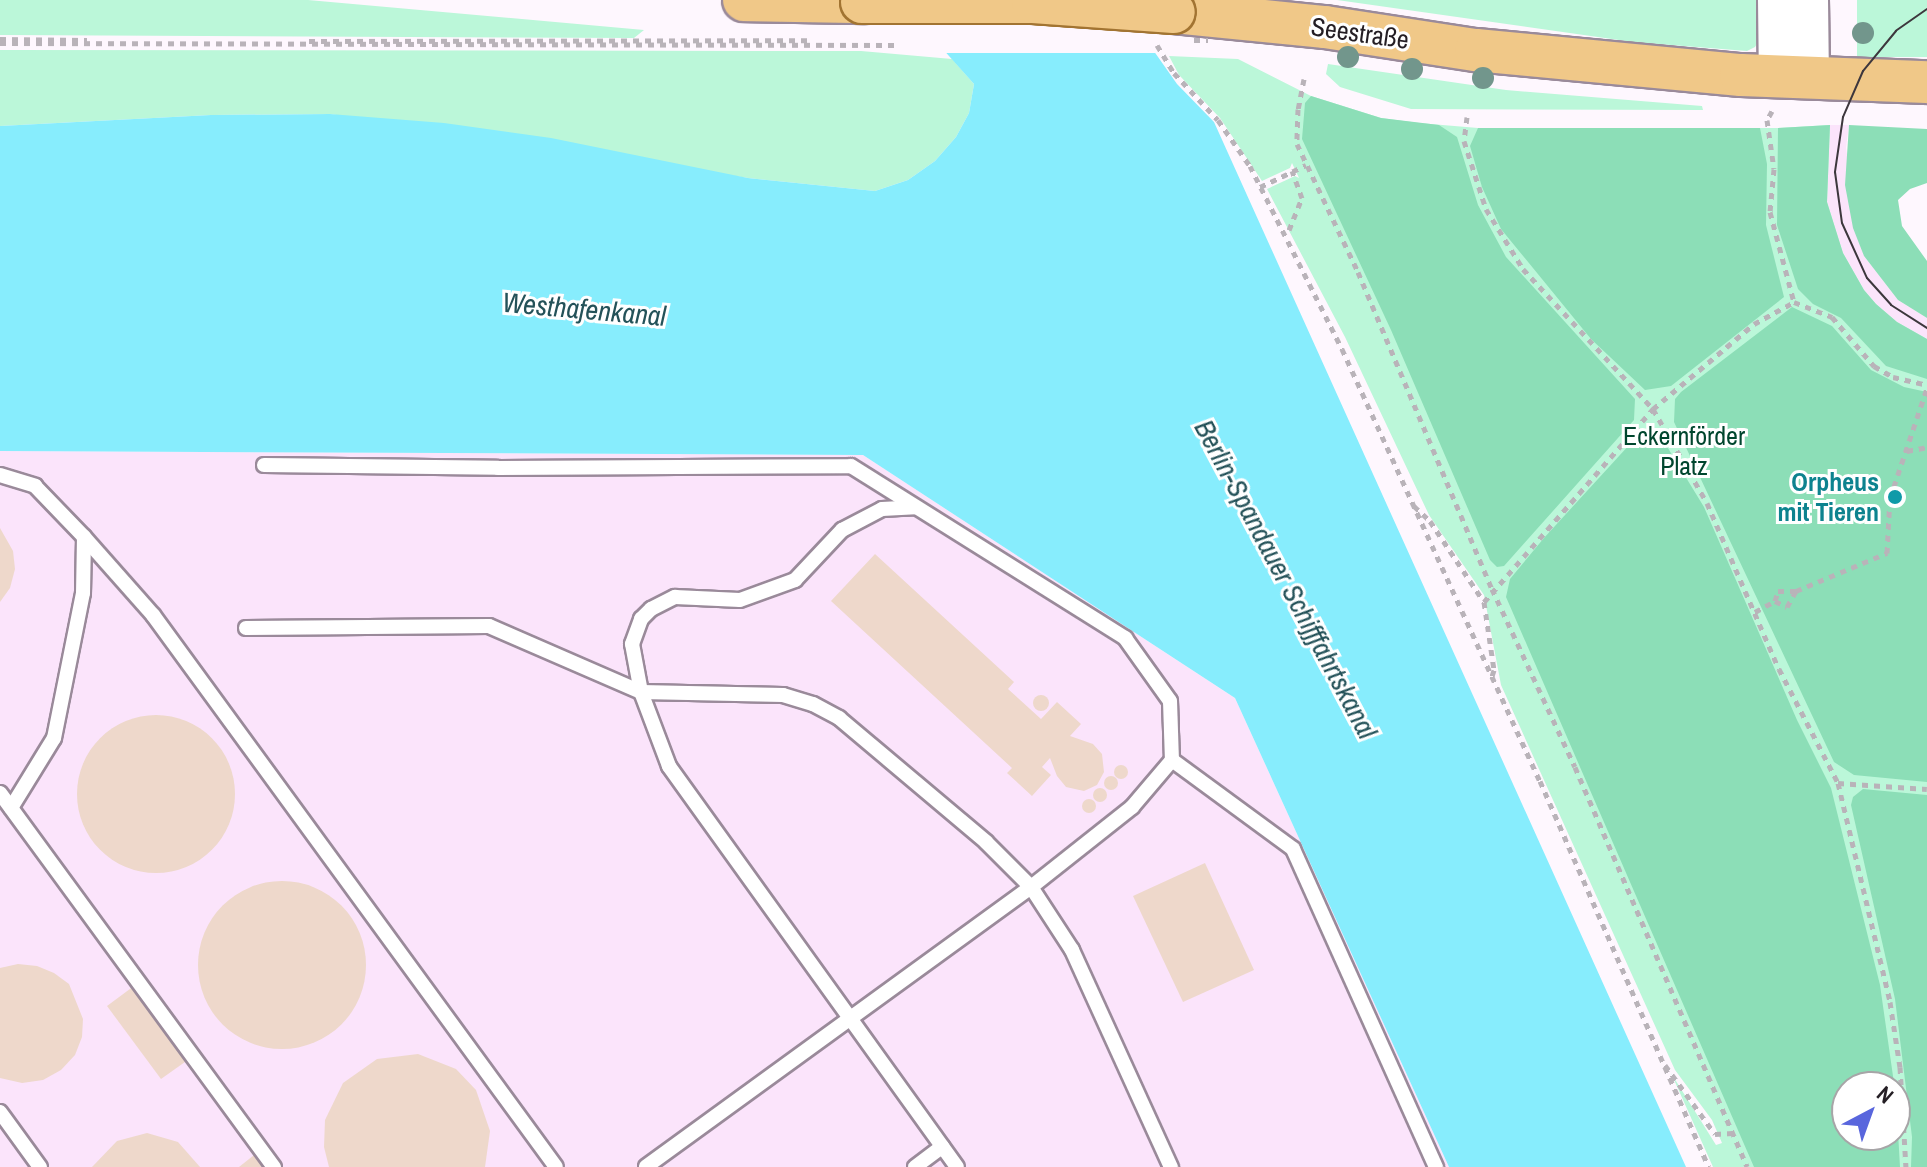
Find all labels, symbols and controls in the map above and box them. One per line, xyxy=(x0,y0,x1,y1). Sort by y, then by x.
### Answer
street label: Seestraße xyxy=(1309,11,1411,55)
water label: Westhafenkanal xyxy=(501,285,667,333)
water label: Berlin-Spandauer Schifffahrtskanal xyxy=(1188,414,1384,744)
park label: Eckernförder Platz xyxy=(1623,420,1745,482)
place label: Orpheus mit Tieren xyxy=(1777,466,1879,528)
marker: Orpheus mit Tieren xyxy=(1886,488,1904,506)
north arrow xyxy=(1831,1071,1911,1151)
text: N xyxy=(1871,1079,1900,1110)

